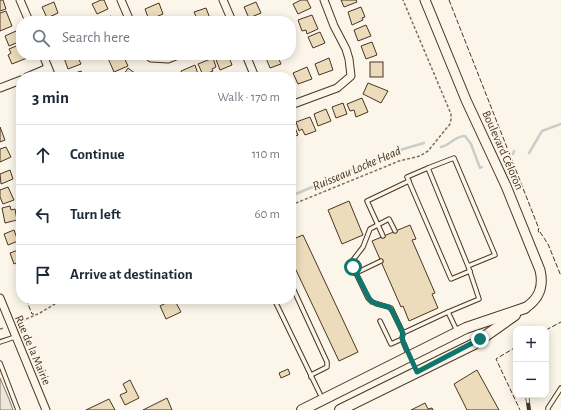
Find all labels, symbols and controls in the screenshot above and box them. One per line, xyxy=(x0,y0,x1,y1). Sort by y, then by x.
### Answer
search box xyxy=(16,16,296,60)
icon: search xyxy=(30,27,52,49)
text: Search here xyxy=(62,30,130,45)
text: 3 min xyxy=(32,89,69,106)
text: Walk · 170 m xyxy=(217,91,280,104)
street label: Boulevard Céloron xyxy=(480,109,526,191)
icon: ahead xyxy=(32,144,54,166)
water label: Ruisseau Locke Head xyxy=(311,144,403,193)
text: Continue xyxy=(70,147,125,162)
text: 110 m xyxy=(252,148,280,161)
icon: left xyxy=(32,204,54,226)
text: Turn left xyxy=(70,207,121,222)
text: 60 m xyxy=(254,208,280,221)
route start xyxy=(344,258,362,276)
icon: arrive xyxy=(32,264,54,286)
text: Arrive at destination xyxy=(70,267,193,282)
street label: Rue de la Mairie xyxy=(13,313,53,387)
map controls xyxy=(513,326,549,398)
button: + xyxy=(513,326,549,362)
route end xyxy=(471,330,489,348)
button: − xyxy=(513,362,549,398)

